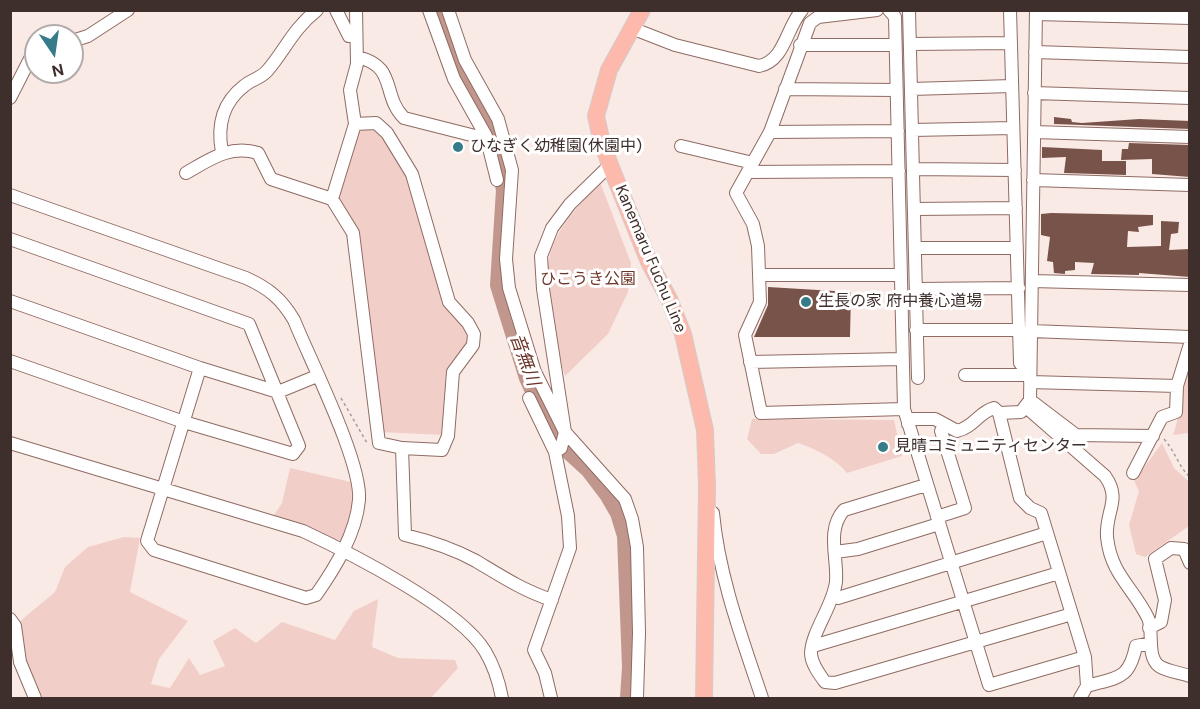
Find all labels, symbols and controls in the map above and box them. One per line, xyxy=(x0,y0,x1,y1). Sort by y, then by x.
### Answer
north arrow xyxy=(24,24,84,84)
text: N xyxy=(50,59,66,82)
place label: ひなぎく幼稚園(休園中) xyxy=(470,137,642,157)
marker: ひなぎく幼稚園(休園中) xyxy=(451,140,465,154)
street label: Kanemaru Fuchu Line xyxy=(610,182,690,336)
park label: ひこうき公園 xyxy=(540,270,636,290)
place label: 生長の家 府中養心道場 xyxy=(818,292,982,312)
marker: 生長の家 府中養心道場 xyxy=(799,295,813,309)
water label: 音無川 xyxy=(505,331,543,389)
place label: 見晴コミュニティセンター xyxy=(895,437,1087,457)
marker: 見晴コミュニティセンター xyxy=(876,440,890,454)

